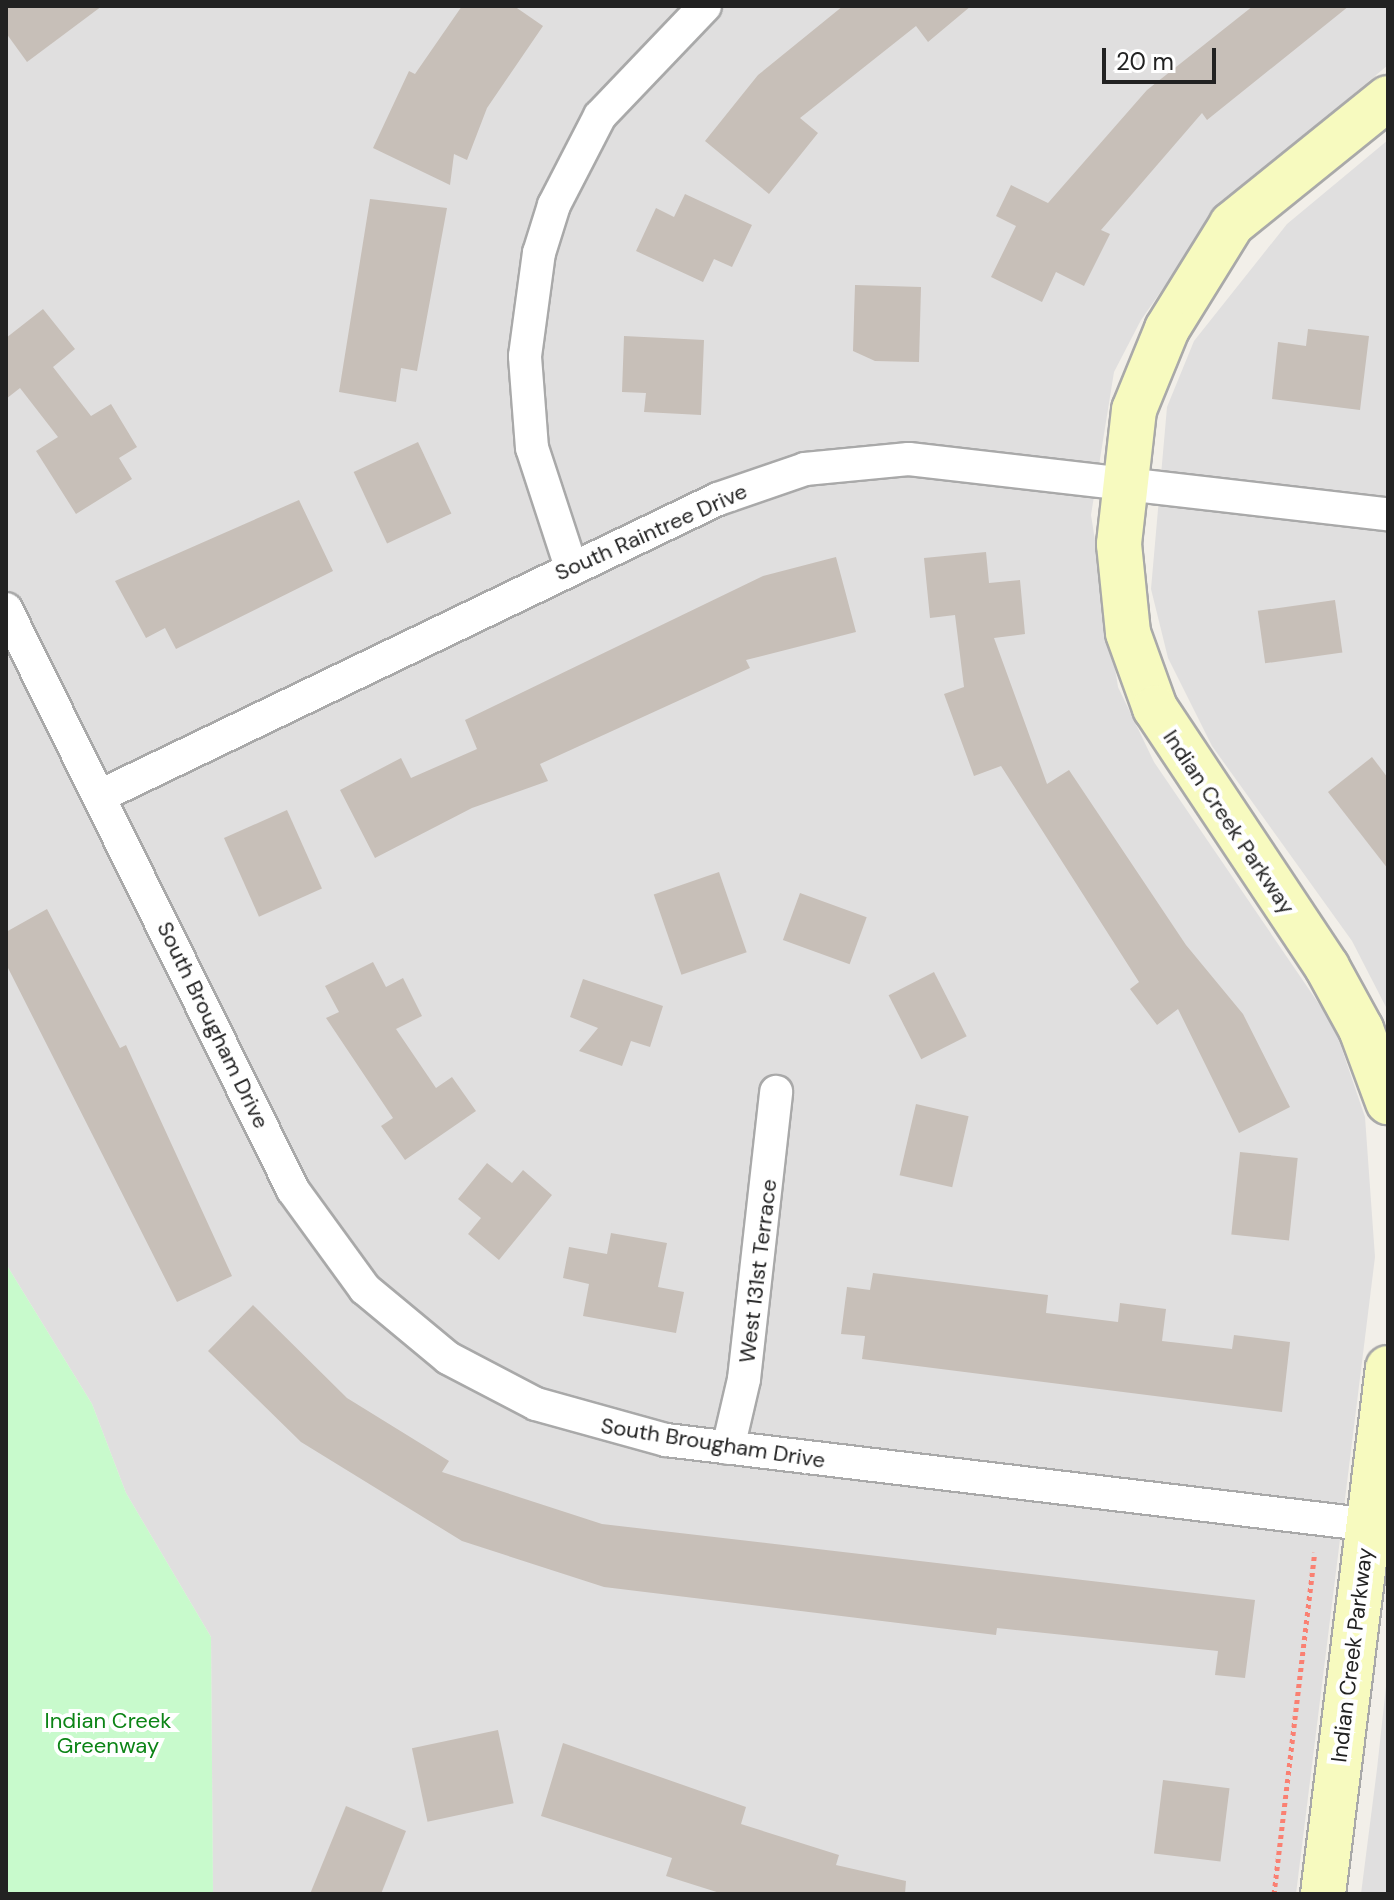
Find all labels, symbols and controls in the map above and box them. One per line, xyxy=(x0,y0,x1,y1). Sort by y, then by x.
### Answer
scale bar xyxy=(1106,32,1220,82)
text: 20 m xyxy=(1116,46,1174,77)
street label: South Raintree Drive xyxy=(551,478,751,586)
street label: Indian Creek Parkway xyxy=(1158,725,1300,919)
street label: South Brougham Drive xyxy=(151,917,275,1133)
street label: West 131st Terrace xyxy=(734,1177,782,1365)
street label: South Brougham Drive xyxy=(599,1412,827,1474)
street label: Indian Creek Parkway xyxy=(1326,1546,1378,1764)
park label: Indian Creek Greenway xyxy=(45,1707,171,1758)

